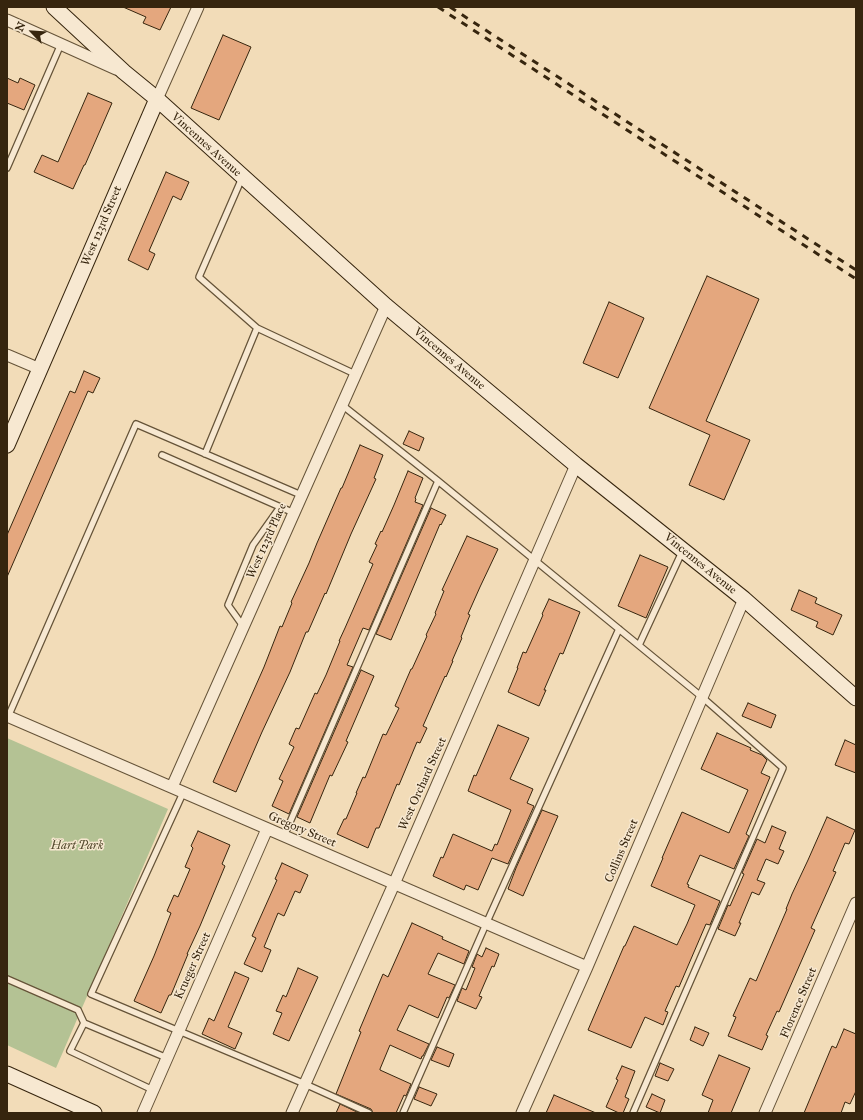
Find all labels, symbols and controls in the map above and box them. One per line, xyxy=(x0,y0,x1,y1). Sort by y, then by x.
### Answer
north arrow xyxy=(12,12,52,52)
text: N xyxy=(13,20,29,34)
street label: Vincennes Avenue xyxy=(168,110,244,180)
street label: West 123rd Street xyxy=(79,184,125,268)
street label: Vincennes Avenue xyxy=(410,325,488,393)
street label: West 123rd Place xyxy=(244,501,290,581)
street label: Vincennes Avenue xyxy=(661,530,739,598)
street label: West Orchard Street xyxy=(396,735,450,833)
street label: Gregory Street xyxy=(266,809,338,851)
street label: Collins Street xyxy=(602,817,642,885)
park label: Hart Park xyxy=(51,839,103,853)
street label: Krueger Street xyxy=(172,930,214,1002)
street label: Florence Street xyxy=(778,965,820,1041)

